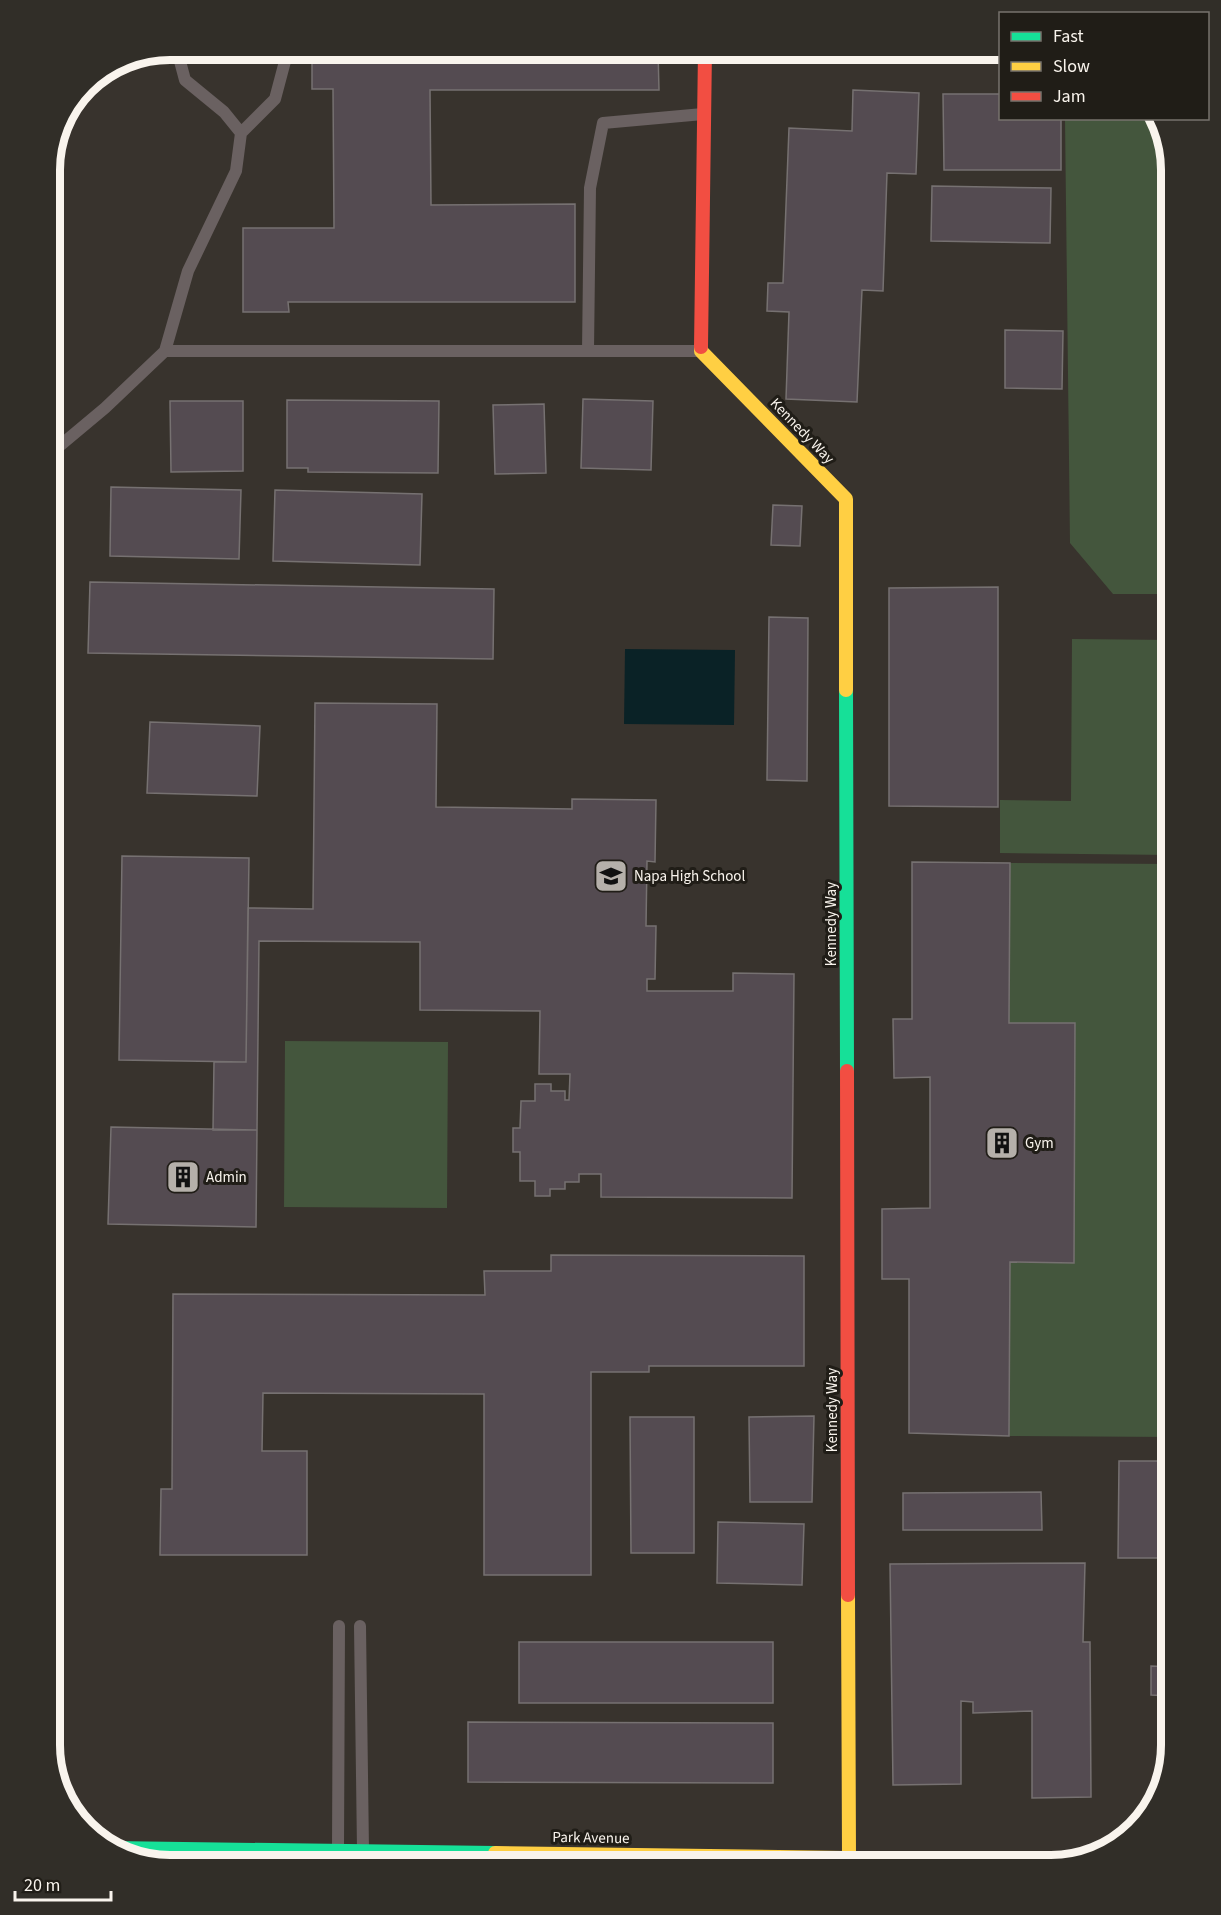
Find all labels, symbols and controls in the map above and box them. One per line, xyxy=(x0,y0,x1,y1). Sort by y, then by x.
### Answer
legend xyxy=(999,12,1209,120)
text: Fast xyxy=(1053,24,1084,49)
text: Slow xyxy=(1053,54,1090,79)
text: Jam xyxy=(1053,84,1086,109)
street label: Kennedy Way xyxy=(765,393,839,469)
school or university icon: Napa High School xyxy=(593,858,629,894)
place label: Napa High School xyxy=(634,866,745,887)
street label: Kennedy Way xyxy=(821,882,842,966)
building icon: Gym xyxy=(984,1125,1020,1161)
place label: Gym xyxy=(1025,1133,1054,1154)
building icon: Admin xyxy=(165,1159,201,1195)
place label: Admin xyxy=(206,1167,247,1188)
street label: Kennedy Way xyxy=(822,1368,843,1452)
street label: Park Avenue xyxy=(552,1827,630,1849)
scale bar xyxy=(15,1864,111,1902)
text: 20 m xyxy=(24,1873,60,1898)

